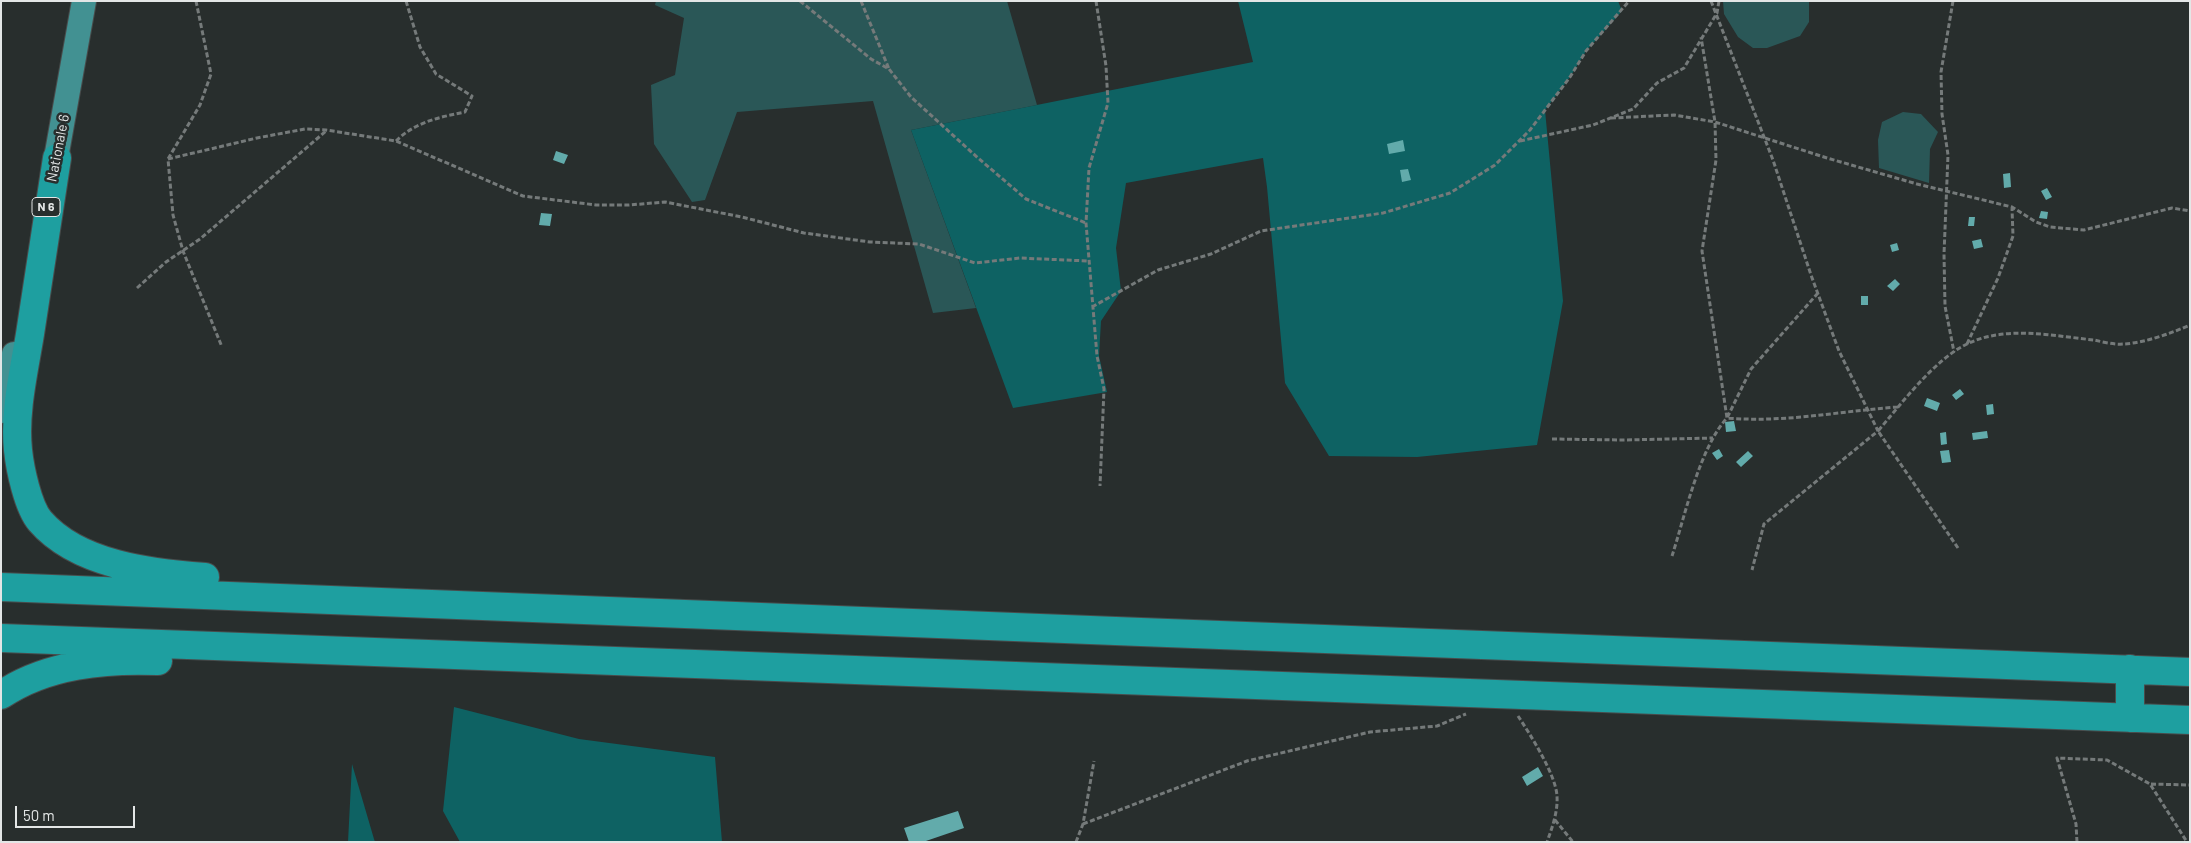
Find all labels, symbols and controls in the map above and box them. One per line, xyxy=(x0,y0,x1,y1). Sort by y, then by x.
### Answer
street label: Nationale 6 xyxy=(43,113,73,183)
road number: N 6 xyxy=(32,198,60,216)
scale bar xyxy=(18,796,138,828)
text: 50 m xyxy=(23,806,55,824)

